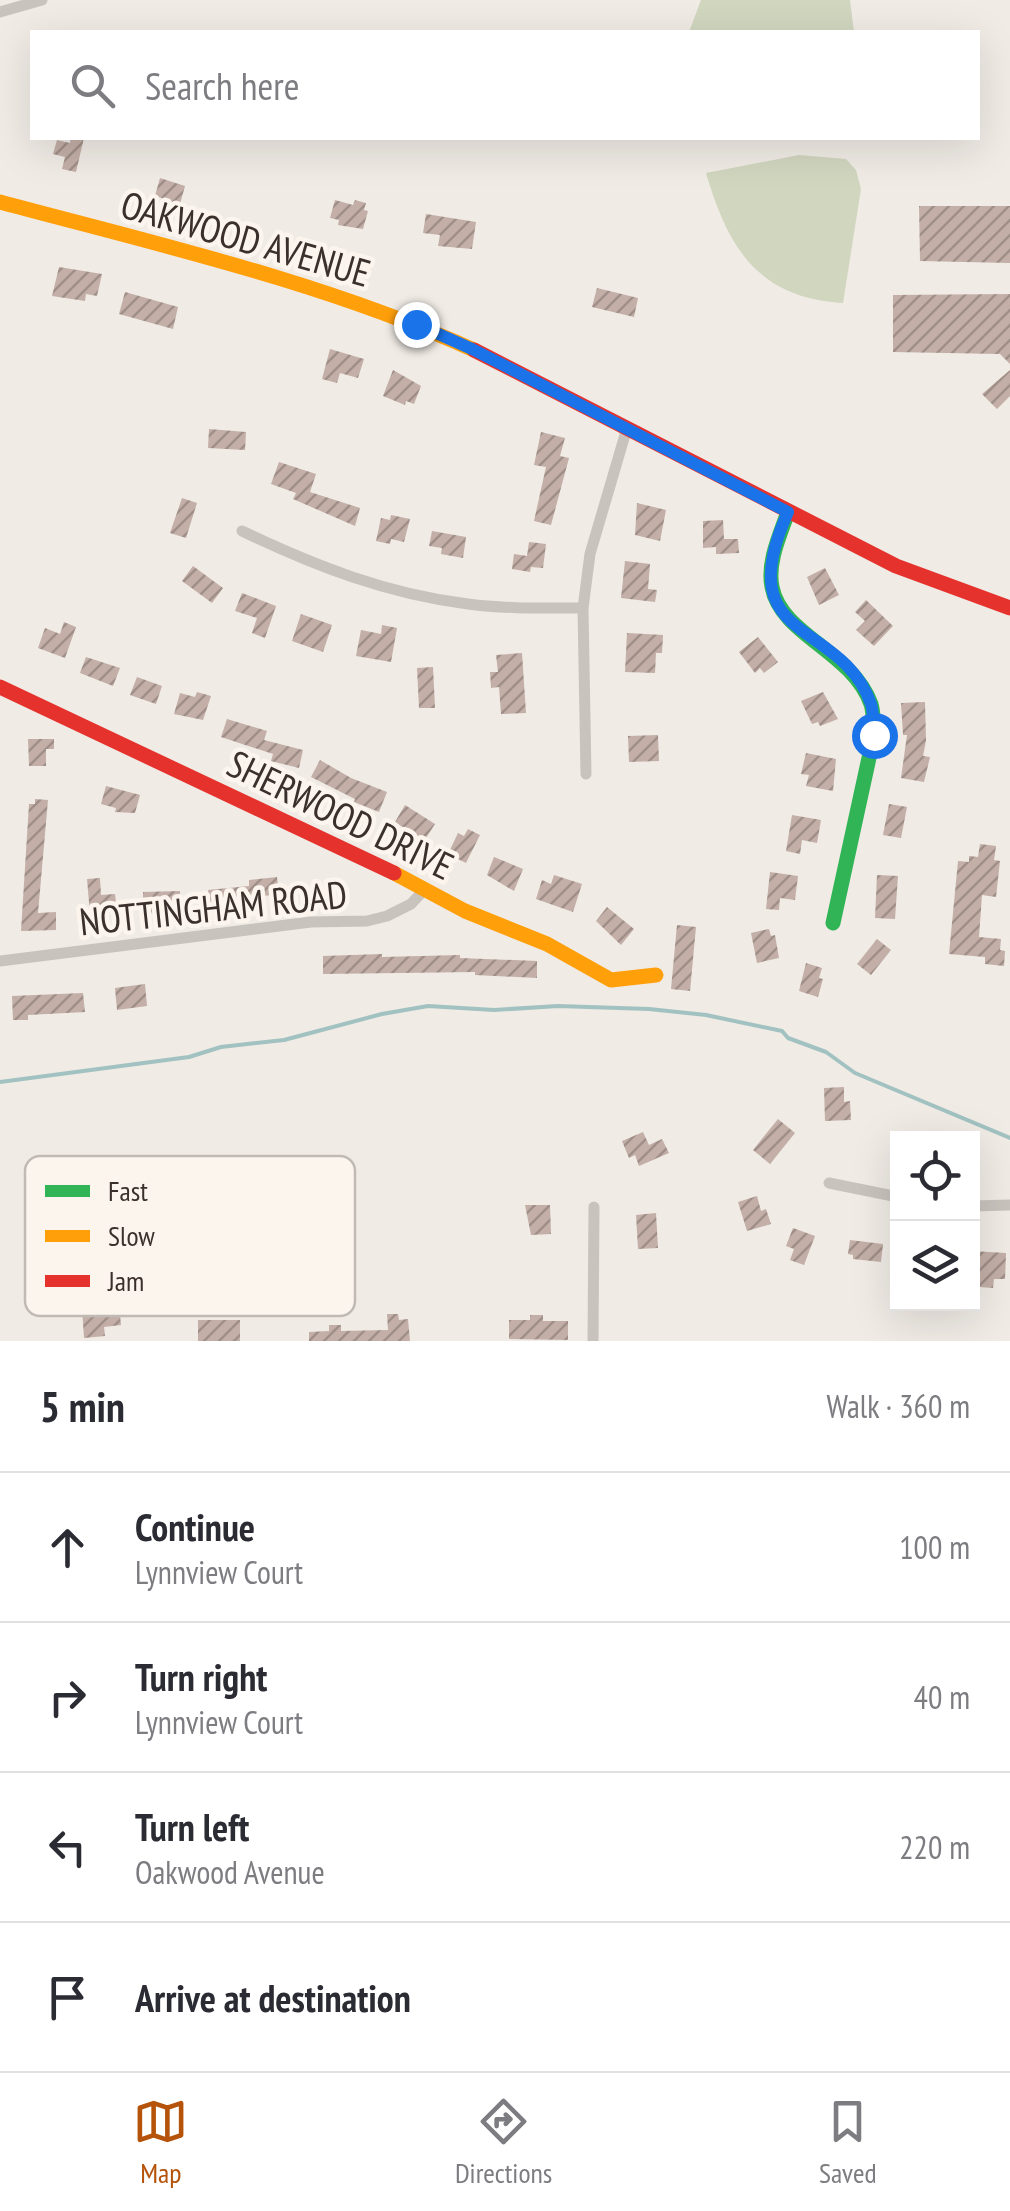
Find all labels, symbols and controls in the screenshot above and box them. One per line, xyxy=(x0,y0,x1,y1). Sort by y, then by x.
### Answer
search box xyxy=(30,30,980,140)
icon: search xyxy=(65,58,120,113)
text: Search here xyxy=(145,61,299,110)
street label: OAKWOOD AVENUE xyxy=(116,179,376,297)
route end xyxy=(394,302,440,348)
route start xyxy=(852,713,898,759)
street label: SHERWOOD DRIVE xyxy=(220,738,462,890)
street label: NOTTINGHAM ROAD xyxy=(77,869,349,945)
map controls xyxy=(890,1131,980,1311)
button: locate xyxy=(890,1131,980,1221)
legend xyxy=(25,1156,355,1316)
text: Fast xyxy=(108,1172,148,1209)
text: Slow xyxy=(108,1217,155,1254)
button: layers xyxy=(890,1221,980,1311)
text: Jam xyxy=(107,1262,144,1299)
text: 5 min xyxy=(40,1379,125,1434)
text: Walk · 360 m xyxy=(826,1385,970,1427)
text: Continue xyxy=(135,1502,255,1551)
icon: ahead xyxy=(40,1520,95,1575)
text: 100 m xyxy=(899,1526,970,1568)
text: Lynnview Court xyxy=(135,1551,303,1593)
text: Turn right xyxy=(135,1652,267,1701)
icon: right xyxy=(40,1670,95,1725)
text: 40 m xyxy=(914,1676,970,1718)
text: Lynnview Court xyxy=(135,1701,303,1743)
text: Turn left xyxy=(135,1802,249,1851)
icon: left xyxy=(40,1820,95,1875)
text: 220 m xyxy=(899,1826,970,1868)
text: Oakwood Avenue xyxy=(135,1851,325,1893)
icon: arrive xyxy=(40,1970,95,2025)
text: Arrive at destination xyxy=(135,1973,411,2022)
tab: Map xyxy=(133,2094,188,2191)
tab: Directions xyxy=(455,2094,552,2191)
tab: Saved xyxy=(819,2094,877,2191)

